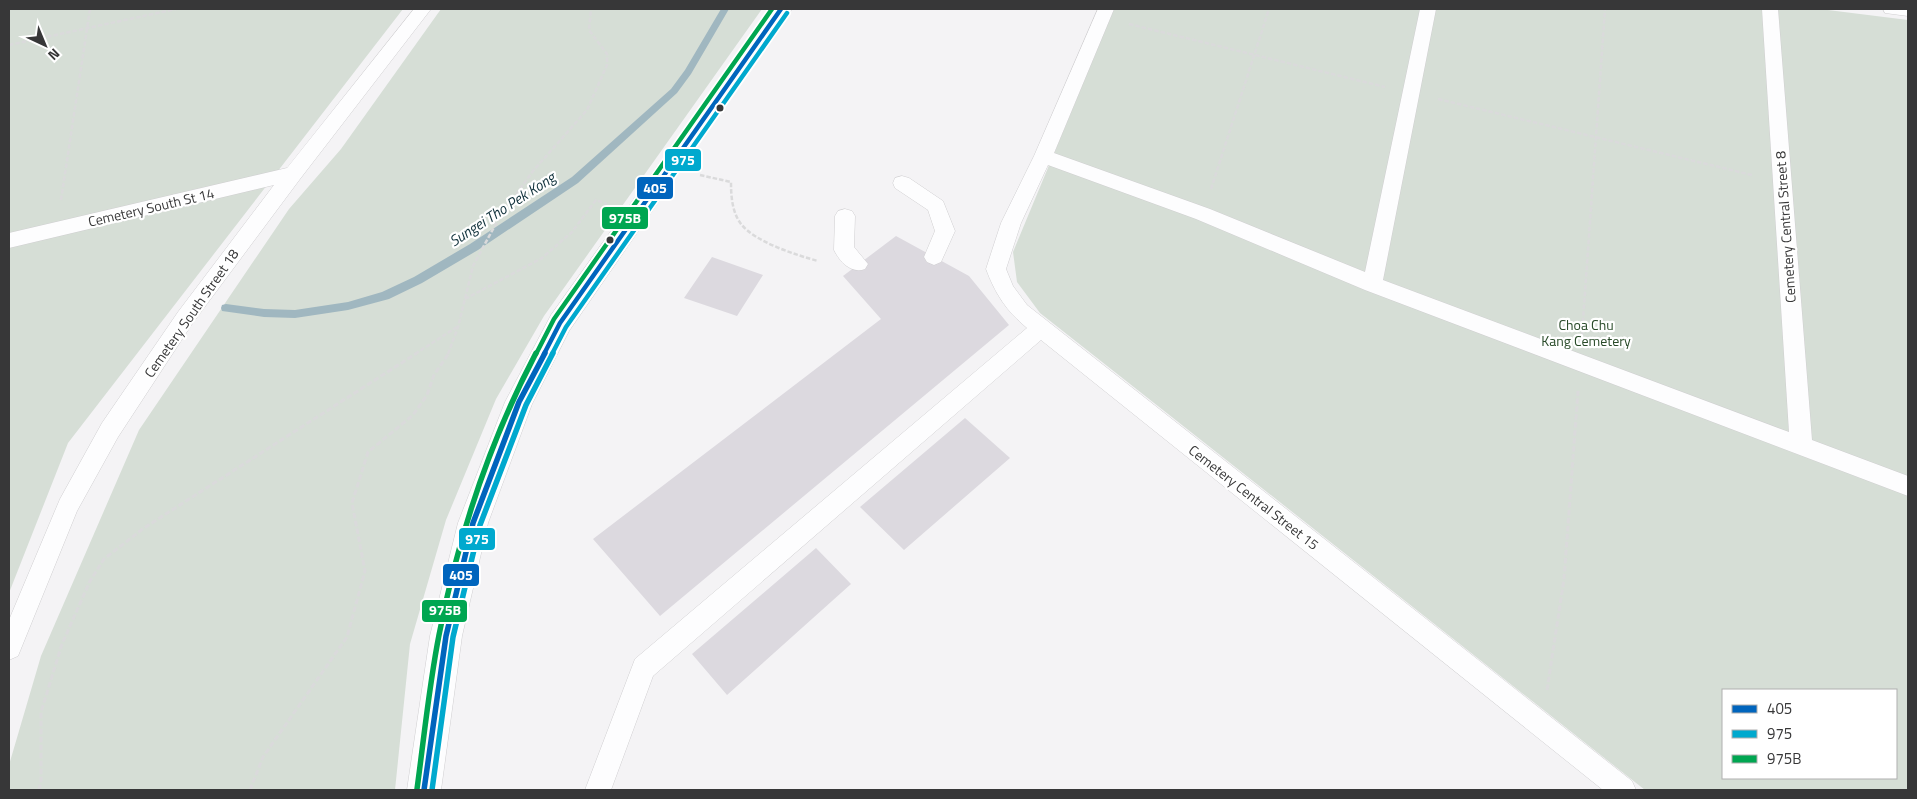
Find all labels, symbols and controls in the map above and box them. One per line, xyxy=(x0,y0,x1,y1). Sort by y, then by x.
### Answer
north arrow xyxy=(20,20,70,70)
text: N xyxy=(44,44,65,66)
unlabelled marker xyxy=(715,103,725,113)
line badge: 975 xyxy=(664,148,702,172)
text: 975 xyxy=(671,149,695,170)
street label: Cemetery Central Street 8 xyxy=(1769,150,1801,304)
water label: Sungei Tho Pek Kong xyxy=(444,165,561,252)
line badge: 405 xyxy=(636,176,674,200)
text: 405 xyxy=(643,177,667,198)
street label: Cemetery South St 14 xyxy=(86,182,216,232)
line badge: 975B xyxy=(601,206,649,230)
text: 975B xyxy=(609,207,641,228)
unlabelled marker xyxy=(605,235,615,245)
street label: Cemetery South Street 18 xyxy=(139,244,243,382)
park label: Choa Chu Kang Cemetery xyxy=(1541,314,1631,351)
street label: Cemetery Central Street 15 xyxy=(1185,439,1324,555)
line badge: 975 xyxy=(458,527,496,551)
text: 975 xyxy=(465,528,489,549)
line badge: 405 xyxy=(442,563,480,587)
text: 405 xyxy=(449,564,473,585)
line badge: 975B xyxy=(421,599,468,623)
text: 975B xyxy=(429,599,461,620)
legend xyxy=(1722,689,1897,779)
text: 405 xyxy=(1767,697,1792,720)
text: 975 xyxy=(1767,722,1792,745)
text: 975B xyxy=(1767,747,1801,770)

